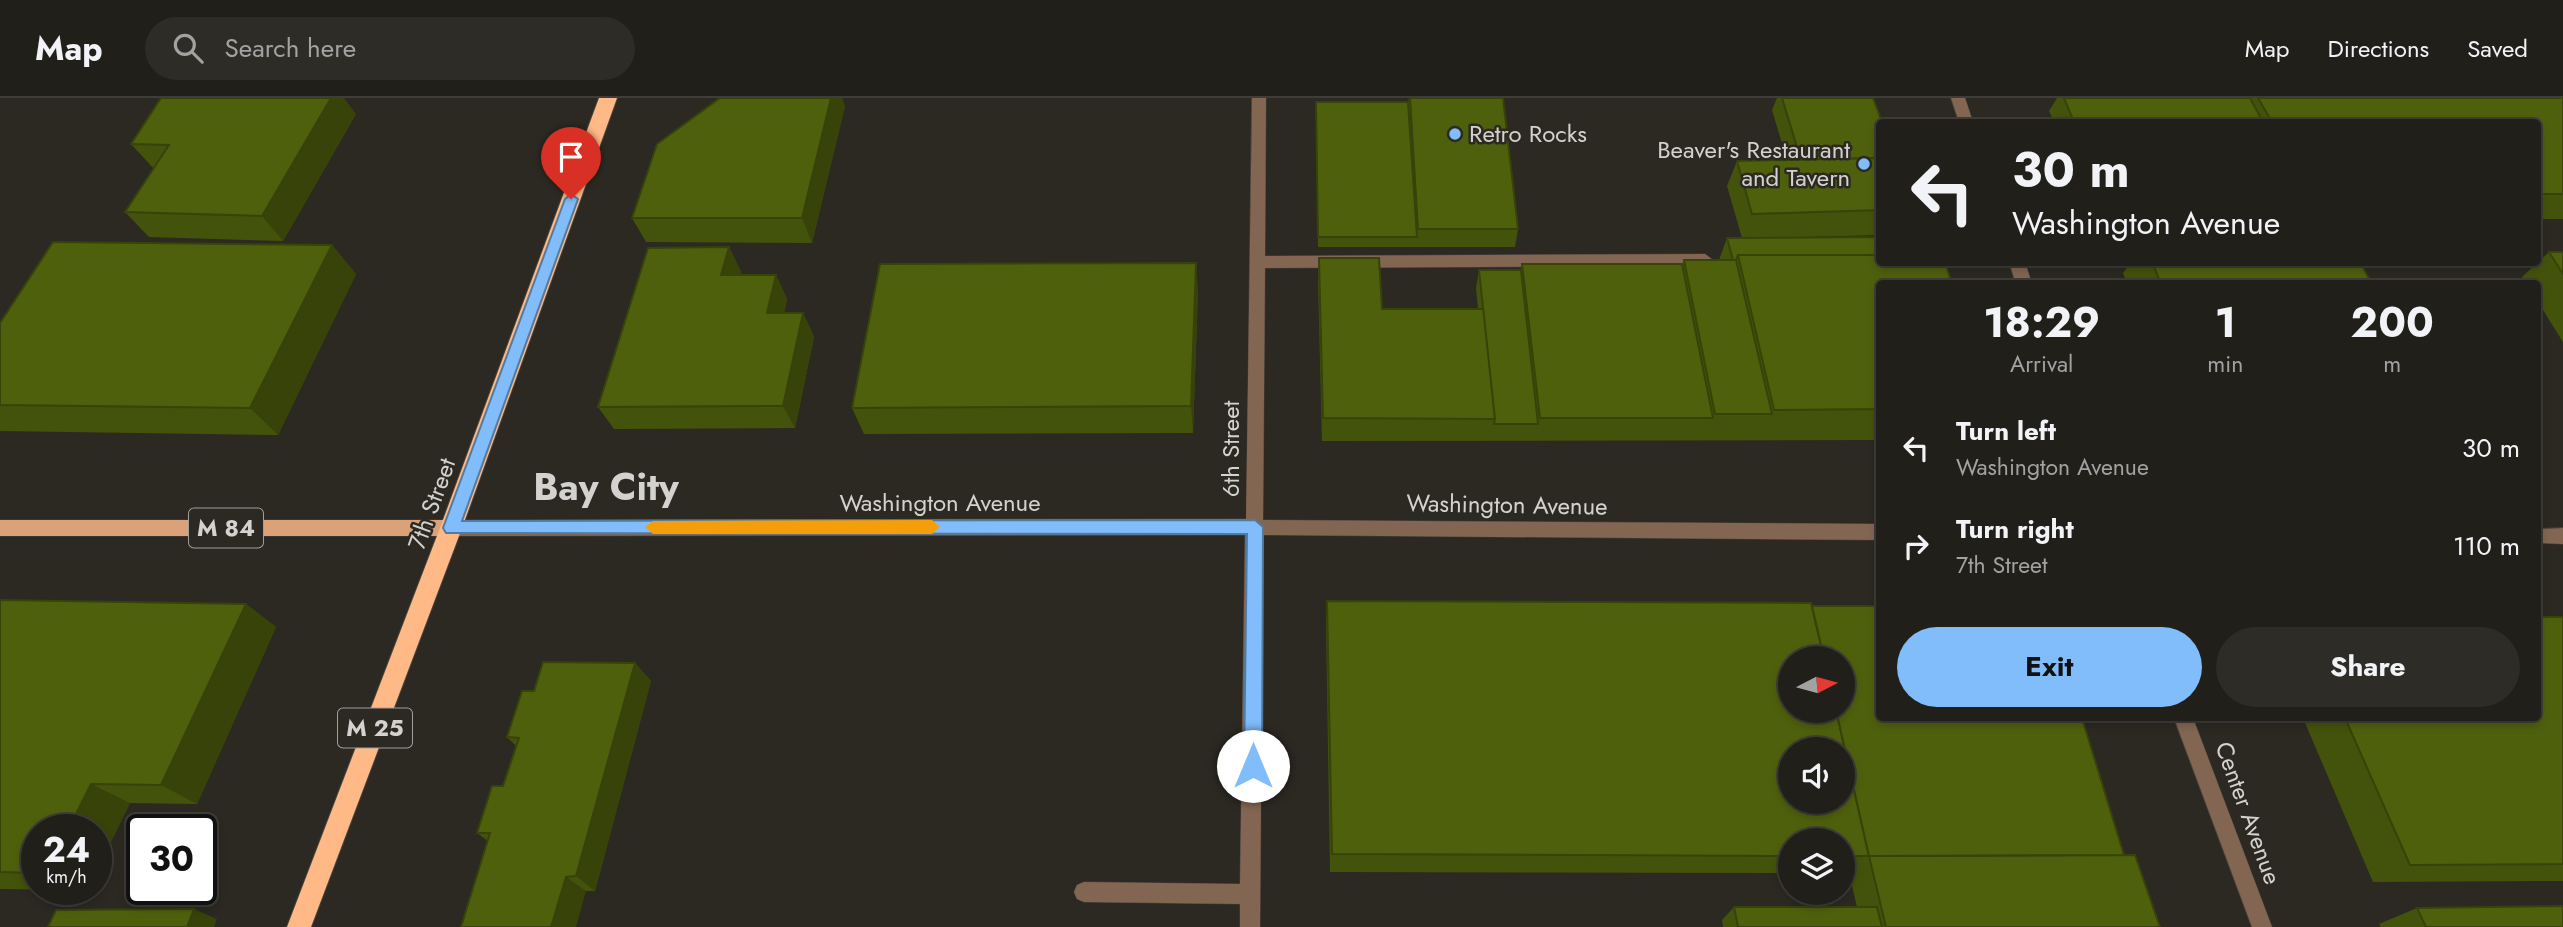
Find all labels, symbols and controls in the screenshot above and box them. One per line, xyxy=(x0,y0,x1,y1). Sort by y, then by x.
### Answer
search box xyxy=(145,17,635,80)
text: Map xyxy=(35,25,103,72)
icon: search xyxy=(169,29,207,67)
text: Search here xyxy=(225,29,356,67)
text: Map xyxy=(2245,31,2290,66)
text: Directions xyxy=(2328,31,2429,66)
text: Saved xyxy=(2467,31,2528,66)
place label: Retro Rocks xyxy=(1469,116,1587,151)
marker: Retro Rocks xyxy=(1447,126,1463,142)
pin xyxy=(541,127,601,199)
place label: Beaver's Restaurant and Tavern xyxy=(1657,132,1850,195)
text: 30 m xyxy=(2012,135,2130,205)
icon: arrive xyxy=(552,138,590,176)
icon: left xyxy=(1897,147,1988,238)
marker: Beaver's Restaurant and Tavern xyxy=(1856,156,1872,172)
text: Washington Avenue xyxy=(2012,200,2280,246)
text: 18:29 xyxy=(1983,292,2100,353)
text: 1 xyxy=(2215,292,2236,353)
text: 200 xyxy=(2351,292,2434,353)
text: Arrival xyxy=(2010,347,2073,381)
text: min xyxy=(2207,347,2243,381)
text: m xyxy=(2383,347,2401,381)
street label: 6th Street xyxy=(1213,400,1248,497)
text: Turn left xyxy=(1956,412,2056,450)
icon: left xyxy=(1897,429,1935,467)
text: 30 m xyxy=(2462,429,2520,467)
text: Washington Avenue xyxy=(1956,450,2149,484)
street label: 7th Street xyxy=(399,453,464,555)
district label: Bay City xyxy=(533,459,680,514)
street label: Washington Avenue xyxy=(839,485,1041,520)
street label: Washington Avenue xyxy=(1406,485,1608,524)
road number: M 84 xyxy=(189,508,263,548)
text: Turn right xyxy=(1956,510,2074,548)
icon: right xyxy=(1897,527,1935,565)
text: 110 m xyxy=(2453,527,2520,565)
text: 7th Street xyxy=(1956,548,2047,582)
button: Exit xyxy=(1897,627,2202,707)
button: Share xyxy=(2216,627,2520,707)
north arrow xyxy=(1778,646,1855,723)
map controls xyxy=(1778,646,1855,905)
road number: M 25 xyxy=(338,708,412,748)
position arrow xyxy=(1216,729,1290,803)
street label: Center Avenue xyxy=(2206,736,2291,889)
button: sound xyxy=(1778,737,1855,814)
speed limit sign: 30 xyxy=(126,814,217,905)
text: 24 xyxy=(43,825,90,875)
button: layers xyxy=(1778,828,1855,905)
text: km/h xyxy=(46,864,87,890)

